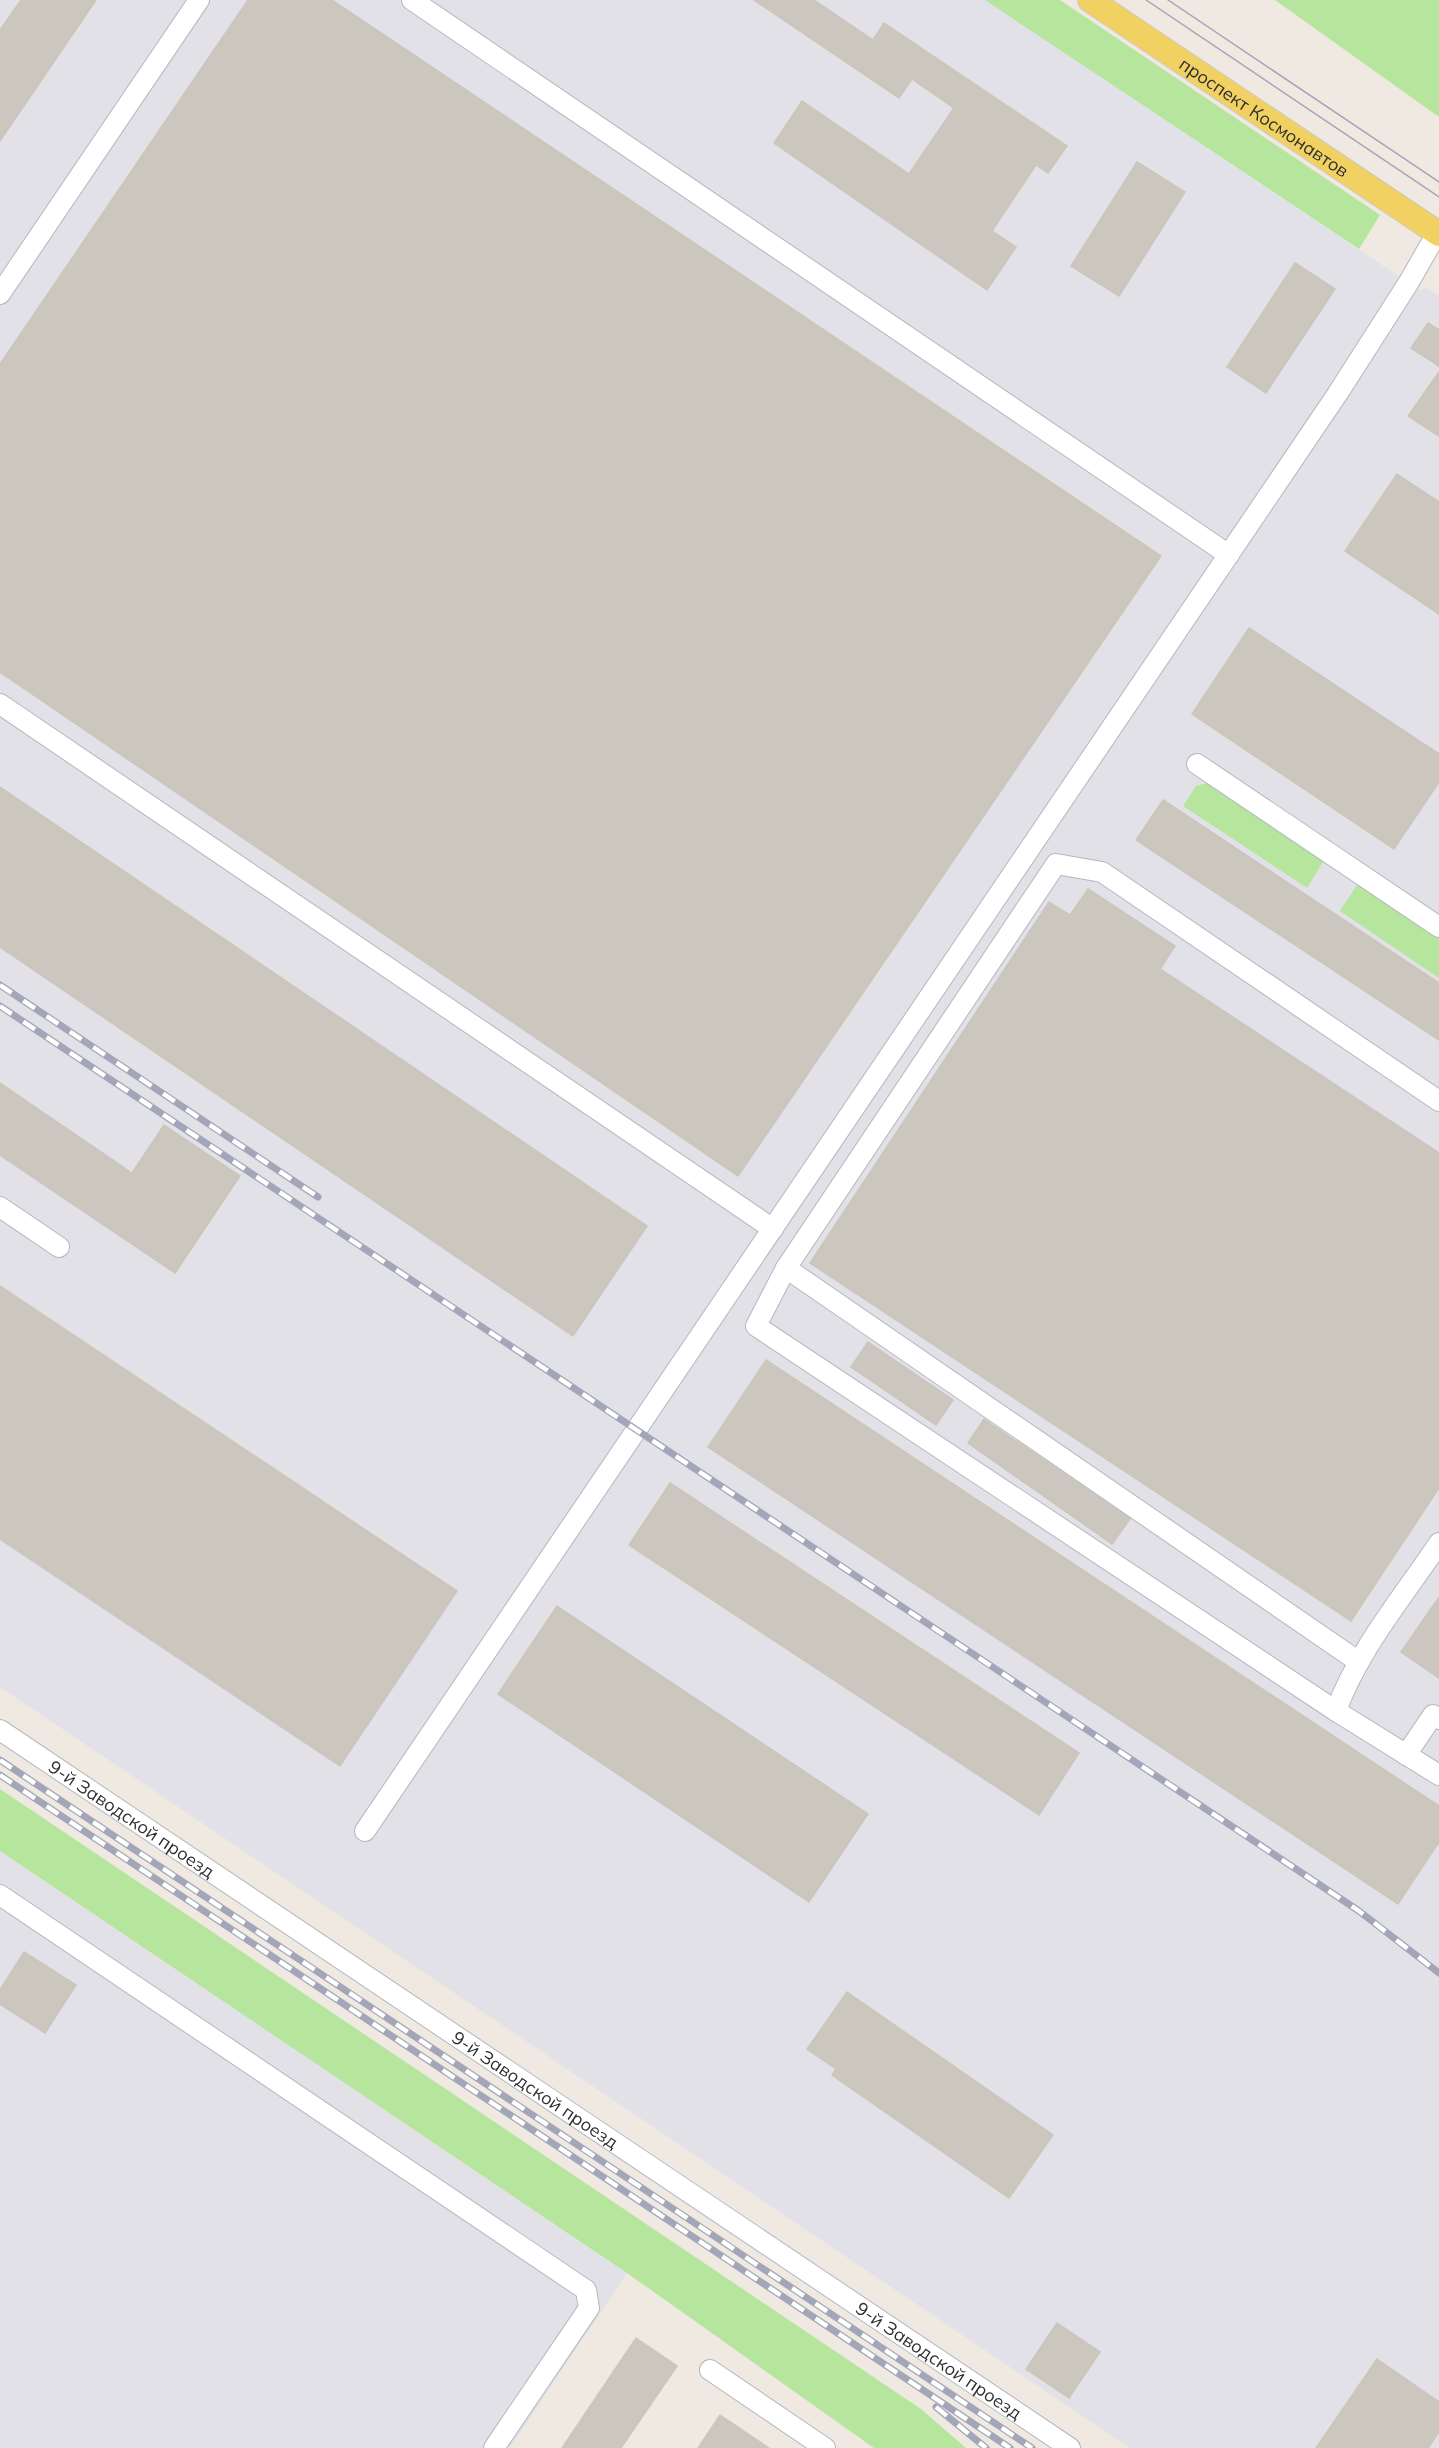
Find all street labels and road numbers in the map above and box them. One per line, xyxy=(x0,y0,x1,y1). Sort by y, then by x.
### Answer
street label: проспект Космонавтов xyxy=(1175,52,1354,182)
street label: 9-й Заводской проезд xyxy=(45,1755,220,1883)
street label: 9-й Заводской проезд xyxy=(448,2025,623,2153)
street label: 9-й Заводской проезд xyxy=(852,2296,1027,2424)

